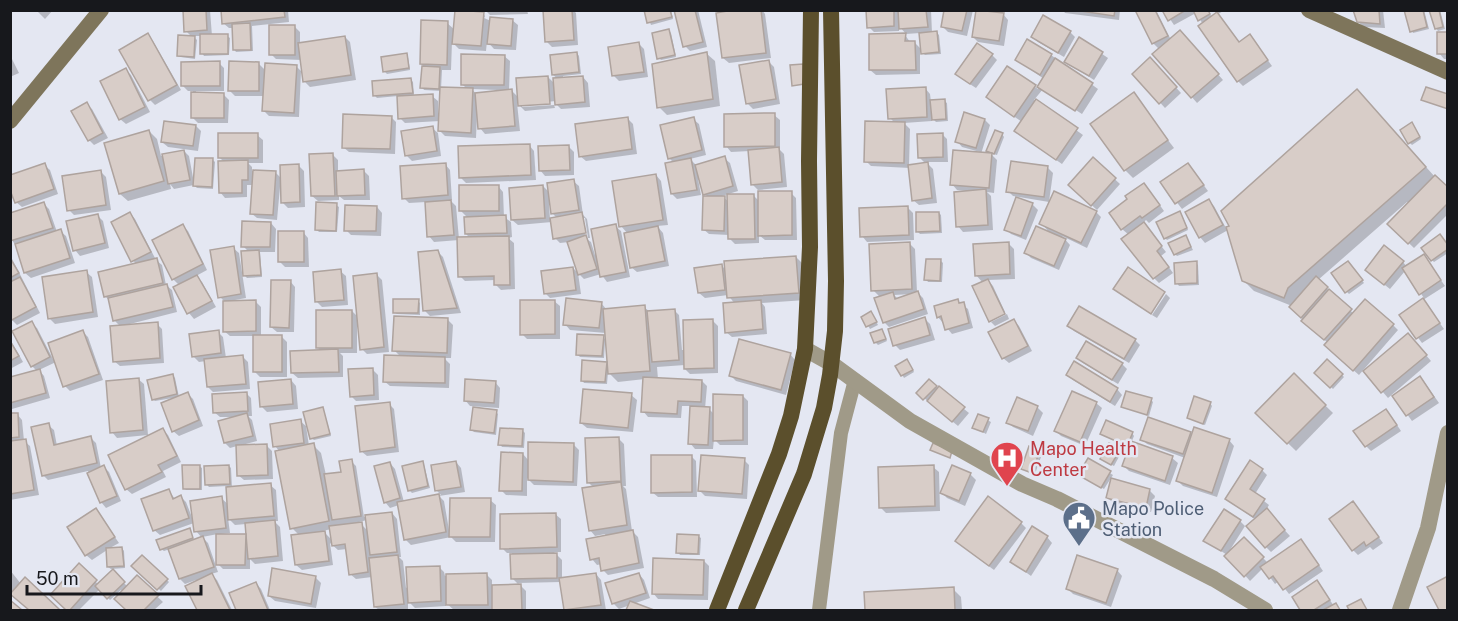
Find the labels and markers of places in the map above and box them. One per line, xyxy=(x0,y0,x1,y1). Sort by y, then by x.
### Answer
place label: Mapo Health Center xyxy=(1030,438,1137,480)
hospital icon: Mapo Health Center xyxy=(989,440,1025,487)
place label: Mapo Police Station xyxy=(1102,498,1204,540)
public building icon: Mapo Police Station xyxy=(1061,500,1097,547)

